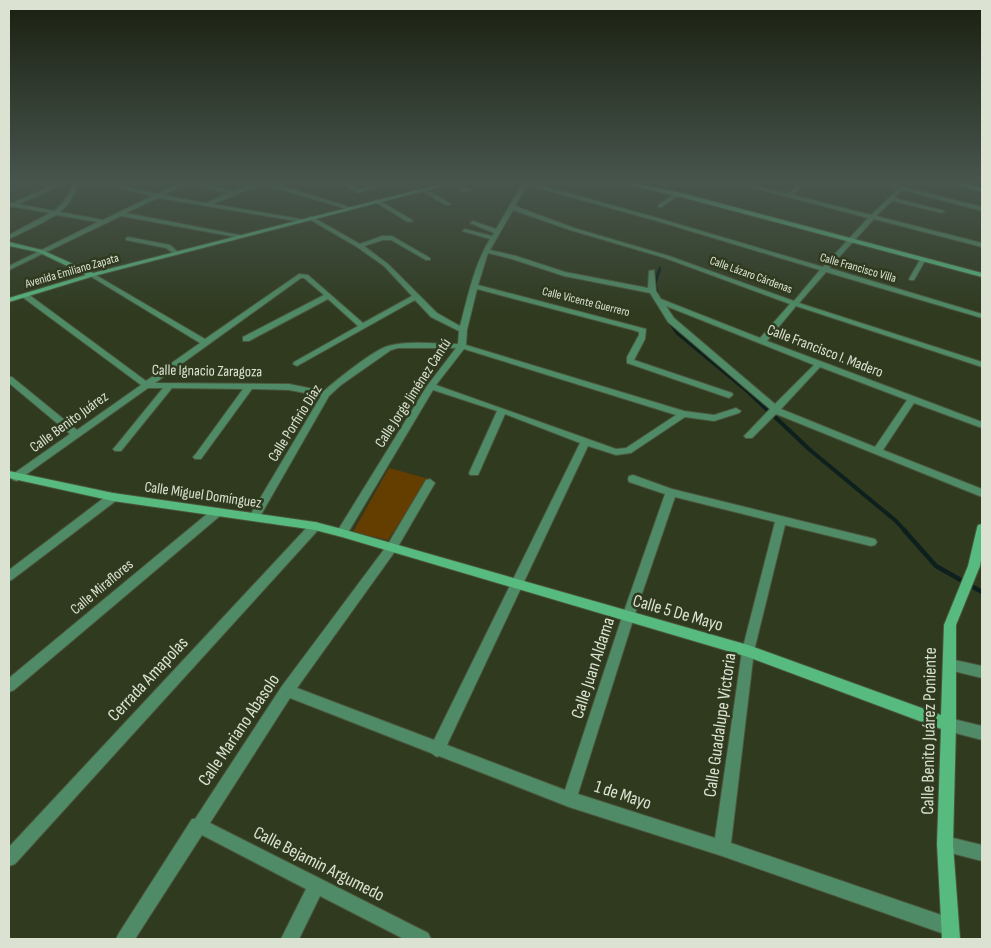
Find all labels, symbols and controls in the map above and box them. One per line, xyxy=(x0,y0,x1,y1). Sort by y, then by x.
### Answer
street label: Avenida Emiliano Zapata xyxy=(22,250,121,292)
street label: Calle Francisco Villa xyxy=(818,250,898,286)
street label: Calle Lázaro Cárdenas xyxy=(708,253,794,297)
street label: Calle Vicente Guerrero xyxy=(541,284,631,320)
street label: Calle Francisco I. Madero xyxy=(764,320,886,382)
street label: Calle Jorge Jiménez Cantú xyxy=(371,335,455,451)
street label: Calle Ignacio Zaragoza xyxy=(152,361,263,381)
street label: Calle Porfirio Díaz xyxy=(264,380,327,465)
street label: Calle Benito Juárez xyxy=(26,387,112,457)
street label: Calle Miguel Domínguez xyxy=(143,477,263,513)
street label: Calle Miraflores xyxy=(67,555,137,619)
street label: Calle 5 De Mayo xyxy=(630,590,726,636)
street label: Calle Juan Aldama xyxy=(567,615,619,721)
street label: Cerrada Amapolas xyxy=(103,632,193,726)
street label: Calle Benito Juárez Poniente xyxy=(917,647,941,815)
street label: Calle Guadalupe Victoria xyxy=(699,652,741,798)
street label: Calle Mariano Abasolo xyxy=(194,670,284,790)
street label: 1 de Mayo xyxy=(592,776,654,814)
street label: Calle Bejamin Argumedo xyxy=(250,822,388,906)

